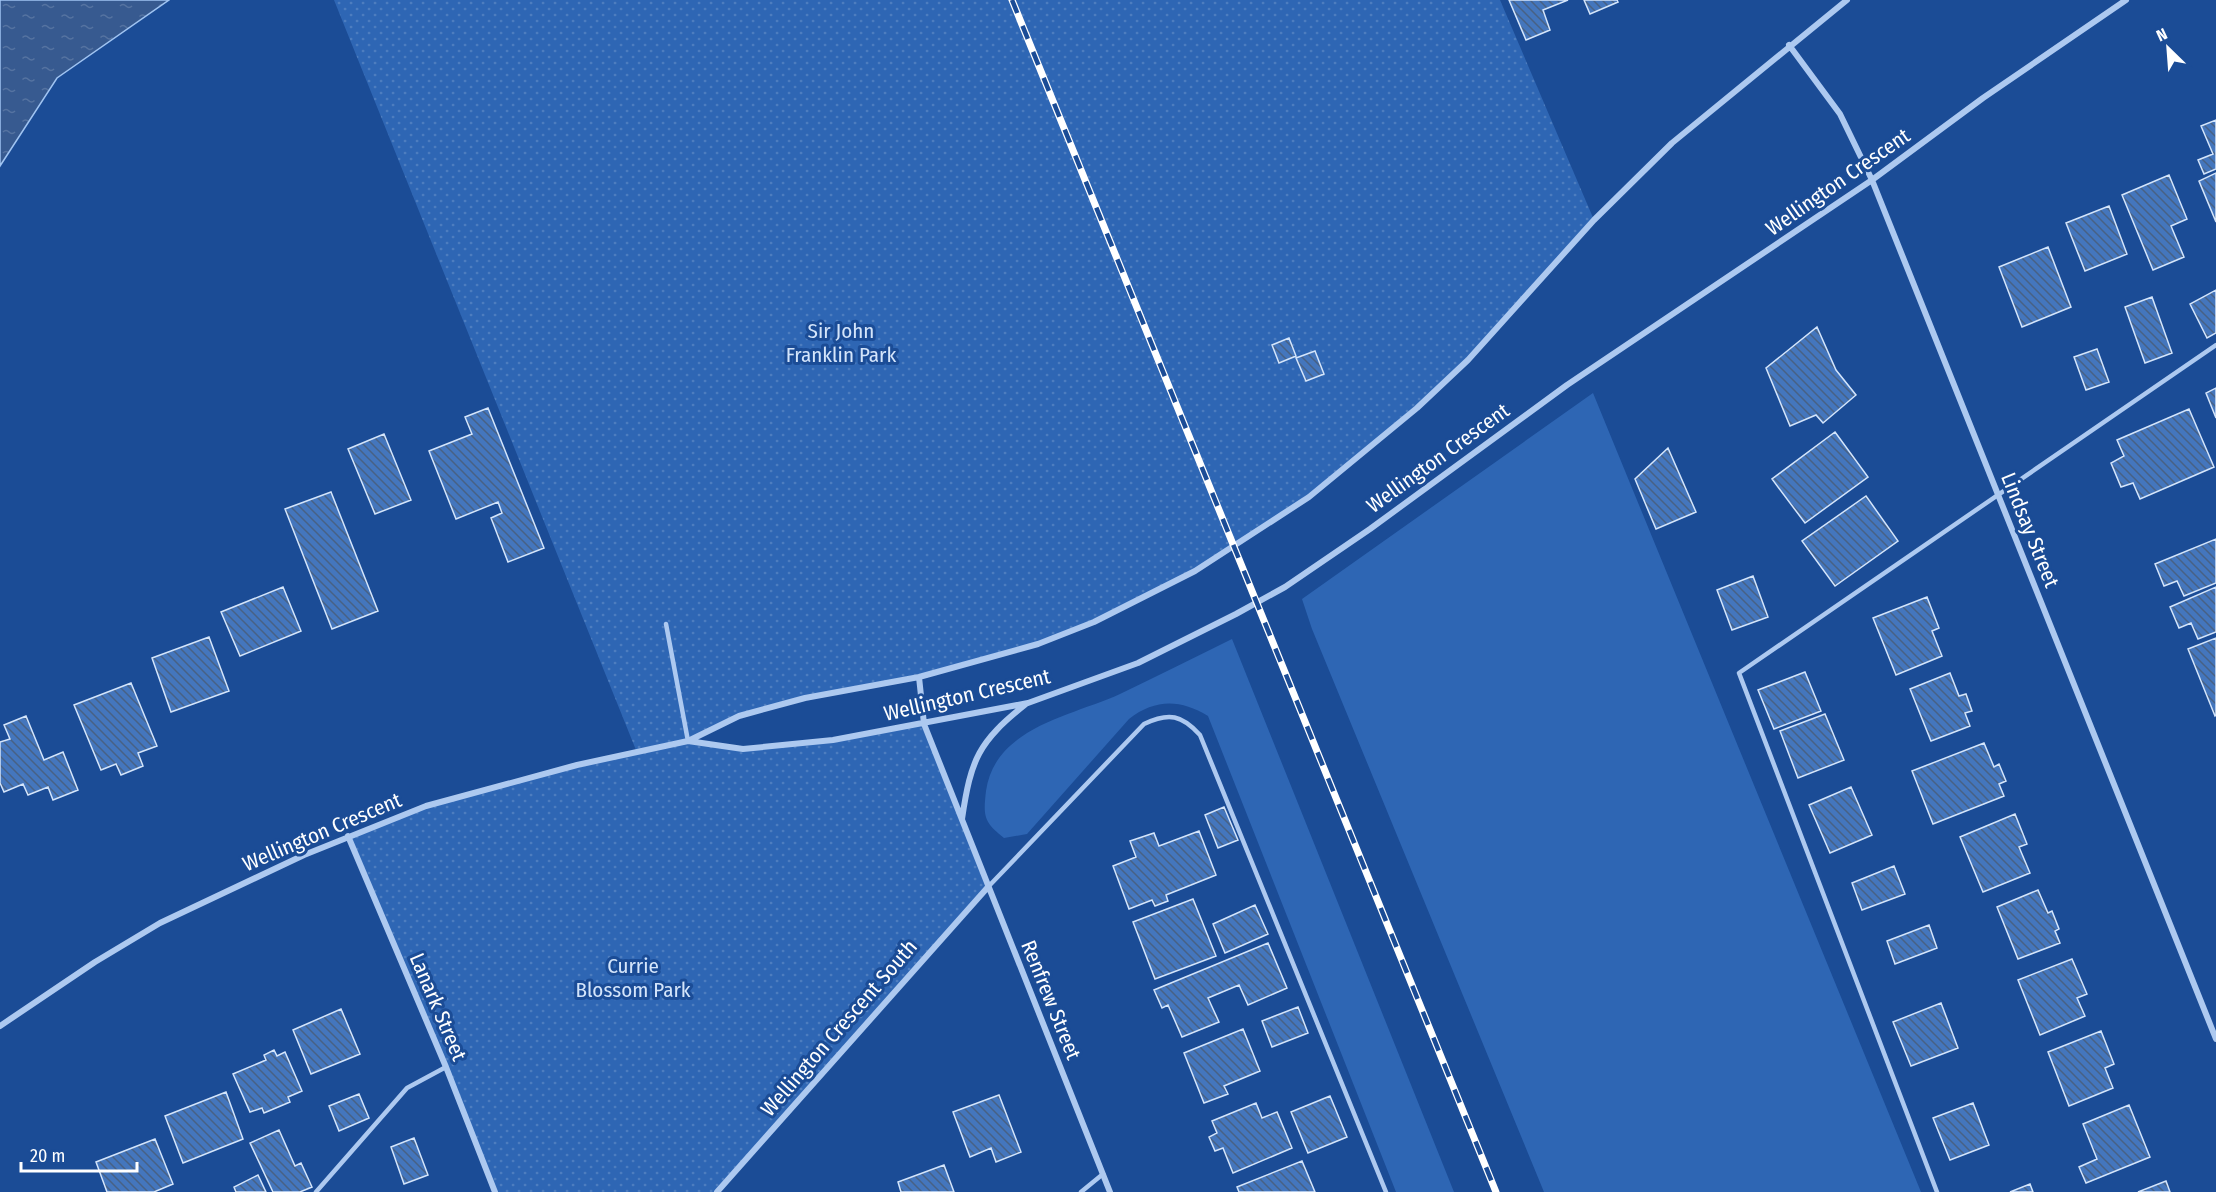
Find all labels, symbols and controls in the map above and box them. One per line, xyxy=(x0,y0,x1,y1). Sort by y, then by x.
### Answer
north arrow xyxy=(2138,18,2198,78)
text: N xyxy=(2154,24,2170,45)
street label: Wellington Crescent xyxy=(1761,122,1915,241)
park label: Sir John Franklin Park xyxy=(786,318,896,368)
street label: Wellington Crescent xyxy=(1362,397,1515,519)
street label: Lindsay Street xyxy=(1995,469,2065,591)
street label: Wellington Crescent xyxy=(881,663,1053,727)
street label: Wellington Crescent xyxy=(239,787,406,877)
street label: Wellington Crescent South xyxy=(755,934,923,1122)
street label: Renfrew Street xyxy=(1015,937,1087,1064)
street label: Lanark Street xyxy=(404,949,472,1065)
park label: Currie Blossom Park xyxy=(575,953,691,1003)
scale bar xyxy=(21,1135,136,1173)
text: 20 m xyxy=(30,1145,65,1167)

